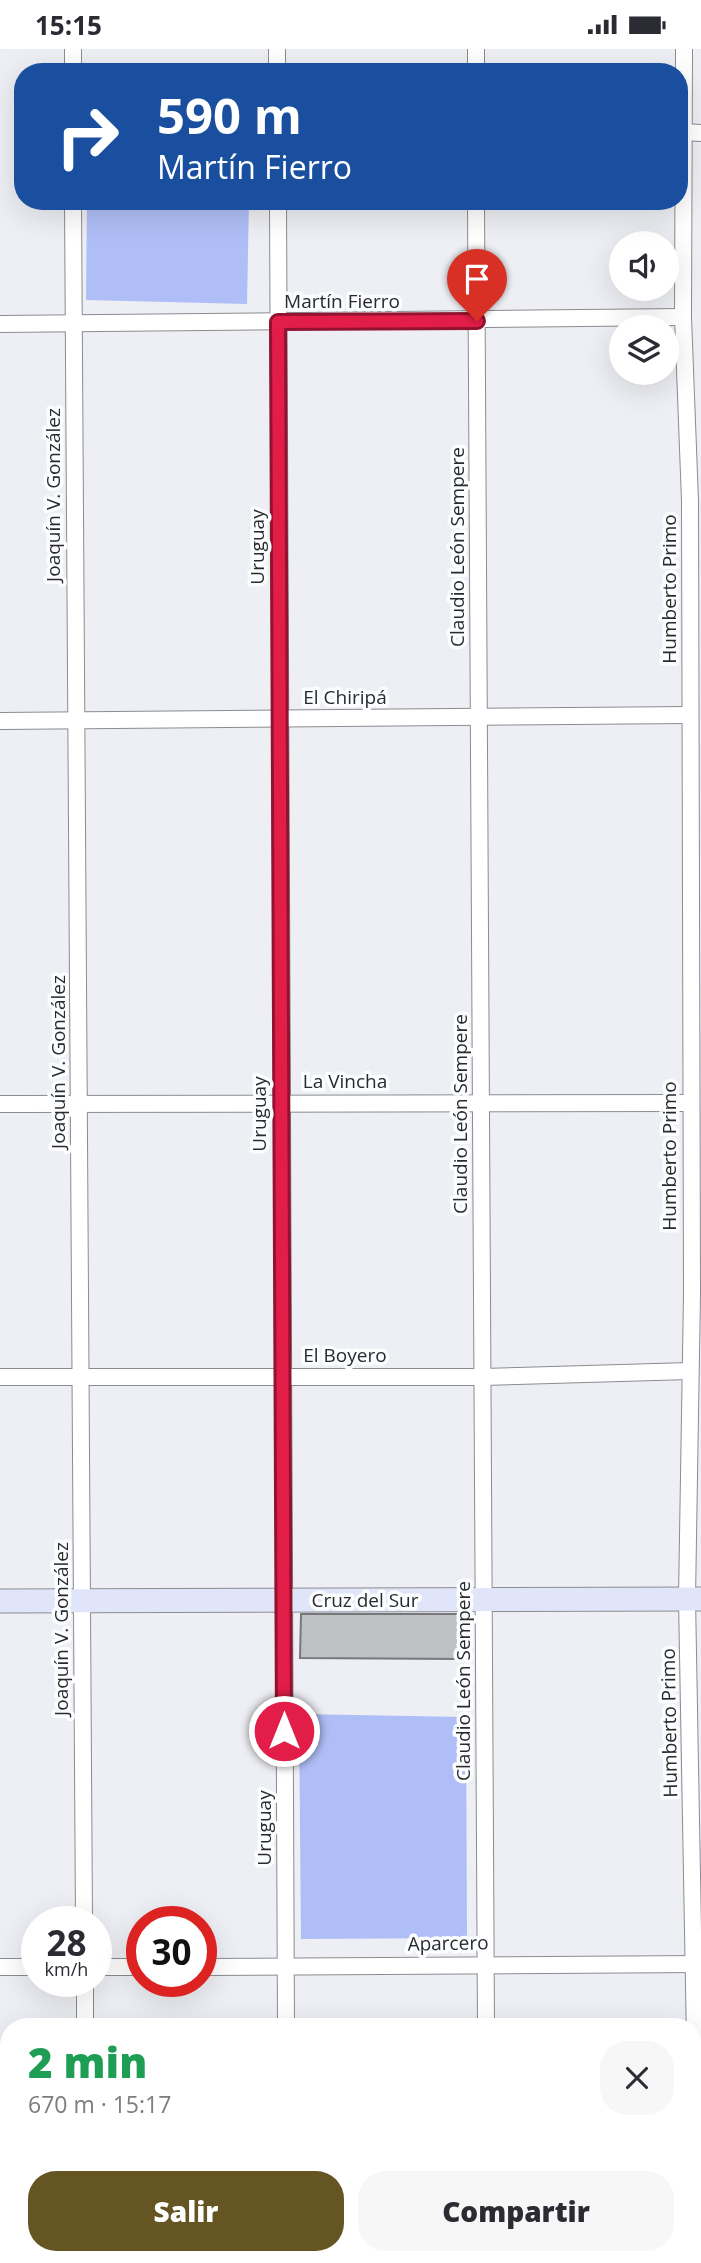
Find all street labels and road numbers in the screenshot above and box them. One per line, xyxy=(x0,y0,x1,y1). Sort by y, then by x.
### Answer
street label: Martín Fierro xyxy=(284,288,400,314)
street label: Joaquín V. González xyxy=(40,408,66,584)
street label: Claudio León Sempere xyxy=(444,447,470,647)
street label: Uruguay xyxy=(244,509,270,585)
street label: Humberto Primo xyxy=(656,514,682,664)
street label: El Chiripá xyxy=(303,684,387,710)
street label: Joaquín V. González xyxy=(45,975,71,1151)
street label: Claudio León Sempere xyxy=(447,1014,473,1214)
street label: La Vincha xyxy=(303,1068,387,1094)
street label: Uruguay xyxy=(246,1076,272,1152)
street label: Humberto Primo xyxy=(656,1081,682,1231)
street label: El Boyero xyxy=(303,1342,387,1368)
street label: Joaquín V. González xyxy=(48,1542,74,1718)
street label: Claudio León Sempere xyxy=(450,1581,476,1781)
street label: Cruz del Sur xyxy=(311,1587,419,1613)
street label: Humberto Primo xyxy=(655,1648,683,1798)
street label: Uruguay xyxy=(251,1790,277,1866)
street label: Aparcero xyxy=(407,1929,489,1957)

